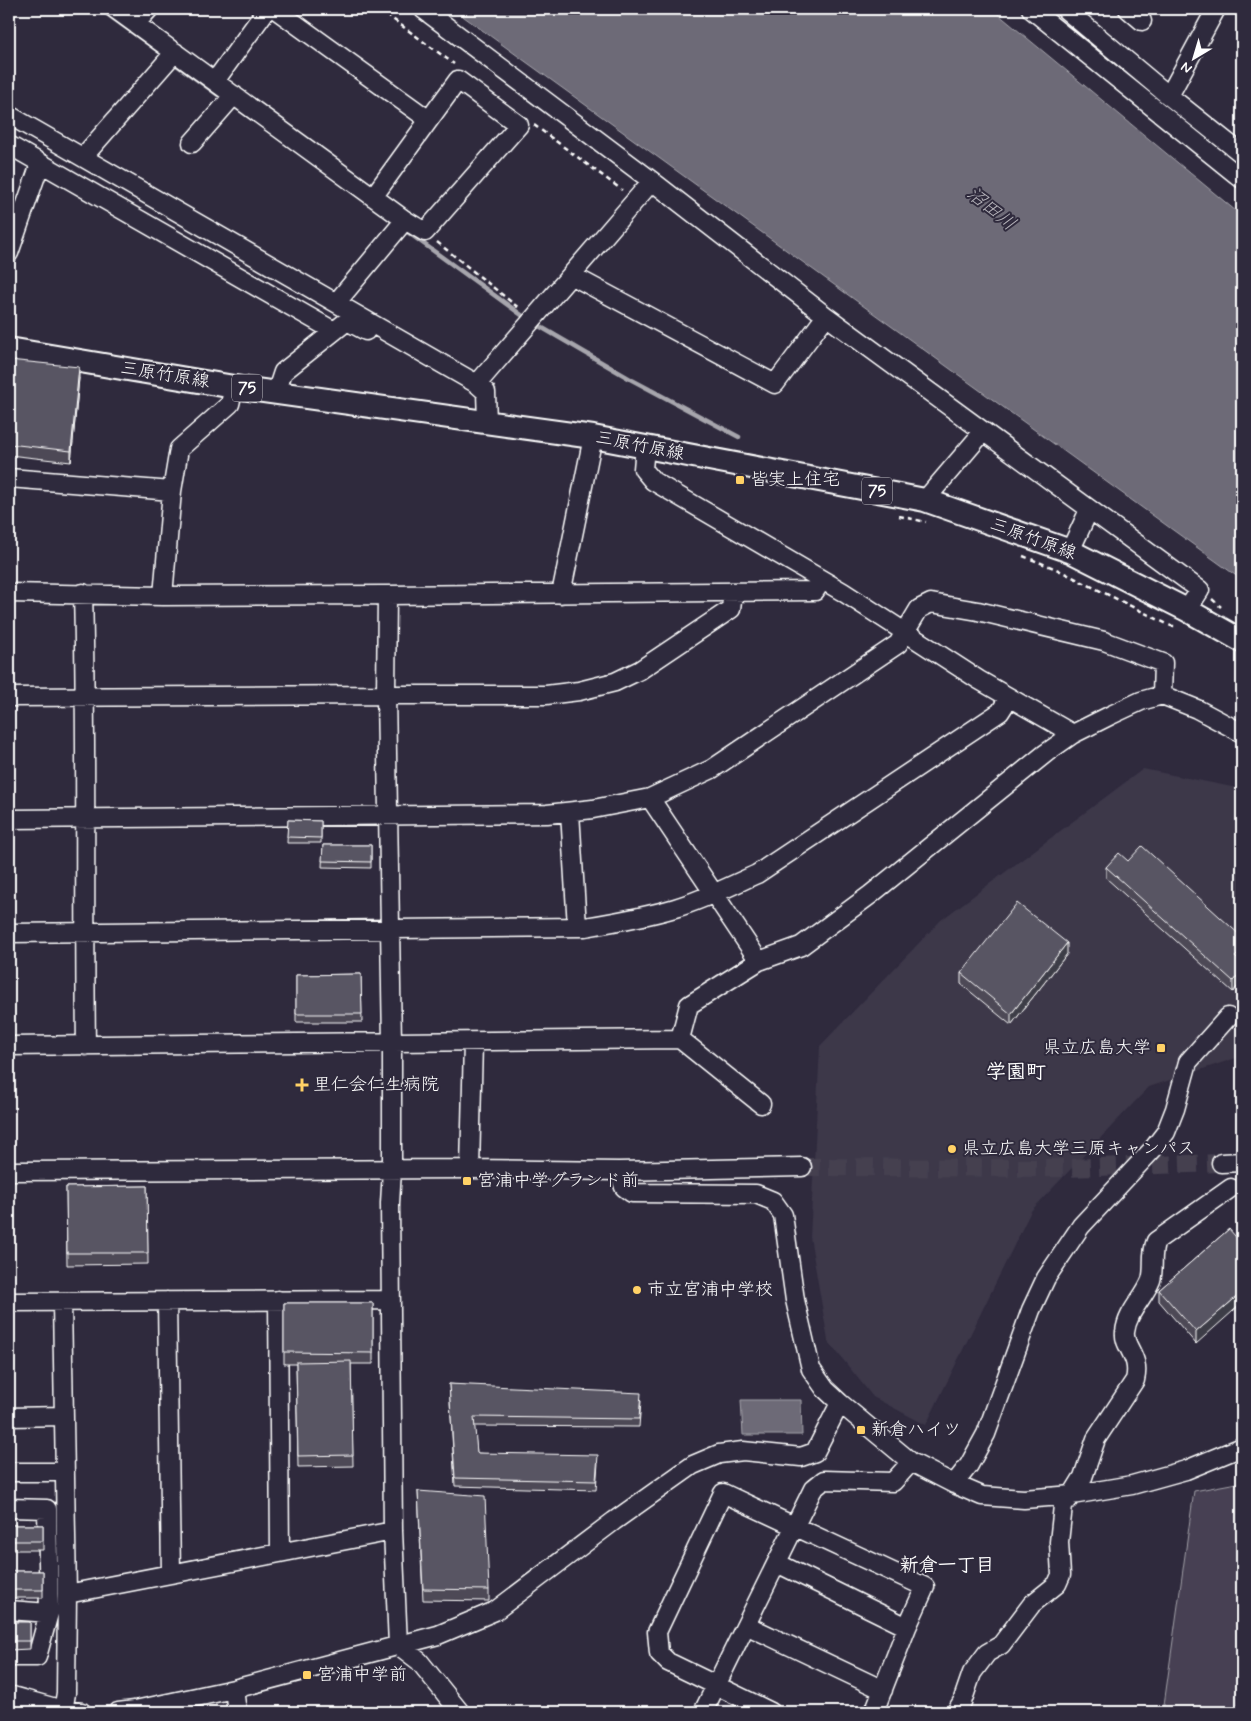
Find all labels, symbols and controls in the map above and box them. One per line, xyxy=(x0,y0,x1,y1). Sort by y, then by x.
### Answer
north arrow xyxy=(1168,32,1218,82)
text: N xyxy=(1177,57,1196,77)
water label: 沼田川 xyxy=(961,181,1021,237)
street label: 三原竹原線 xyxy=(119,356,211,394)
road number: 75 xyxy=(232,374,262,402)
street label: 三原竹原線 xyxy=(594,426,686,466)
place label: 皆実上住宅 xyxy=(750,468,840,492)
marker: 皆実上住宅 xyxy=(734,474,746,486)
road number: 75 xyxy=(862,478,892,504)
street label: 三原竹原線 xyxy=(987,512,1079,566)
place label: 県立広島大学 xyxy=(1043,1036,1151,1060)
marker: 県立広島大学 xyxy=(1155,1042,1167,1054)
district label: 学園町 xyxy=(986,1059,1046,1086)
place label: 里仁会仁生病院 xyxy=(313,1073,439,1097)
marker: 里仁会仁生病院 xyxy=(295,1078,309,1092)
place label: 県立広島大学三原キャンパス xyxy=(962,1137,1195,1161)
marker: 県立広島大学三原キャンパス xyxy=(946,1143,958,1155)
place label: 宮浦中学グランド前 xyxy=(477,1169,639,1193)
marker: 宮浦中学グランド前 xyxy=(461,1175,473,1187)
place label: 市立宮浦中学校 xyxy=(647,1278,773,1302)
marker: 市立宮浦中学校 xyxy=(631,1284,643,1296)
place label: 新倉ハイツ xyxy=(871,1418,961,1442)
marker: 新倉ハイツ xyxy=(855,1424,867,1436)
district label: 新倉一丁目 xyxy=(899,1553,995,1578)
place label: 宮浦中学前 xyxy=(317,1663,407,1687)
marker: 宮浦中学前 xyxy=(301,1669,313,1681)

